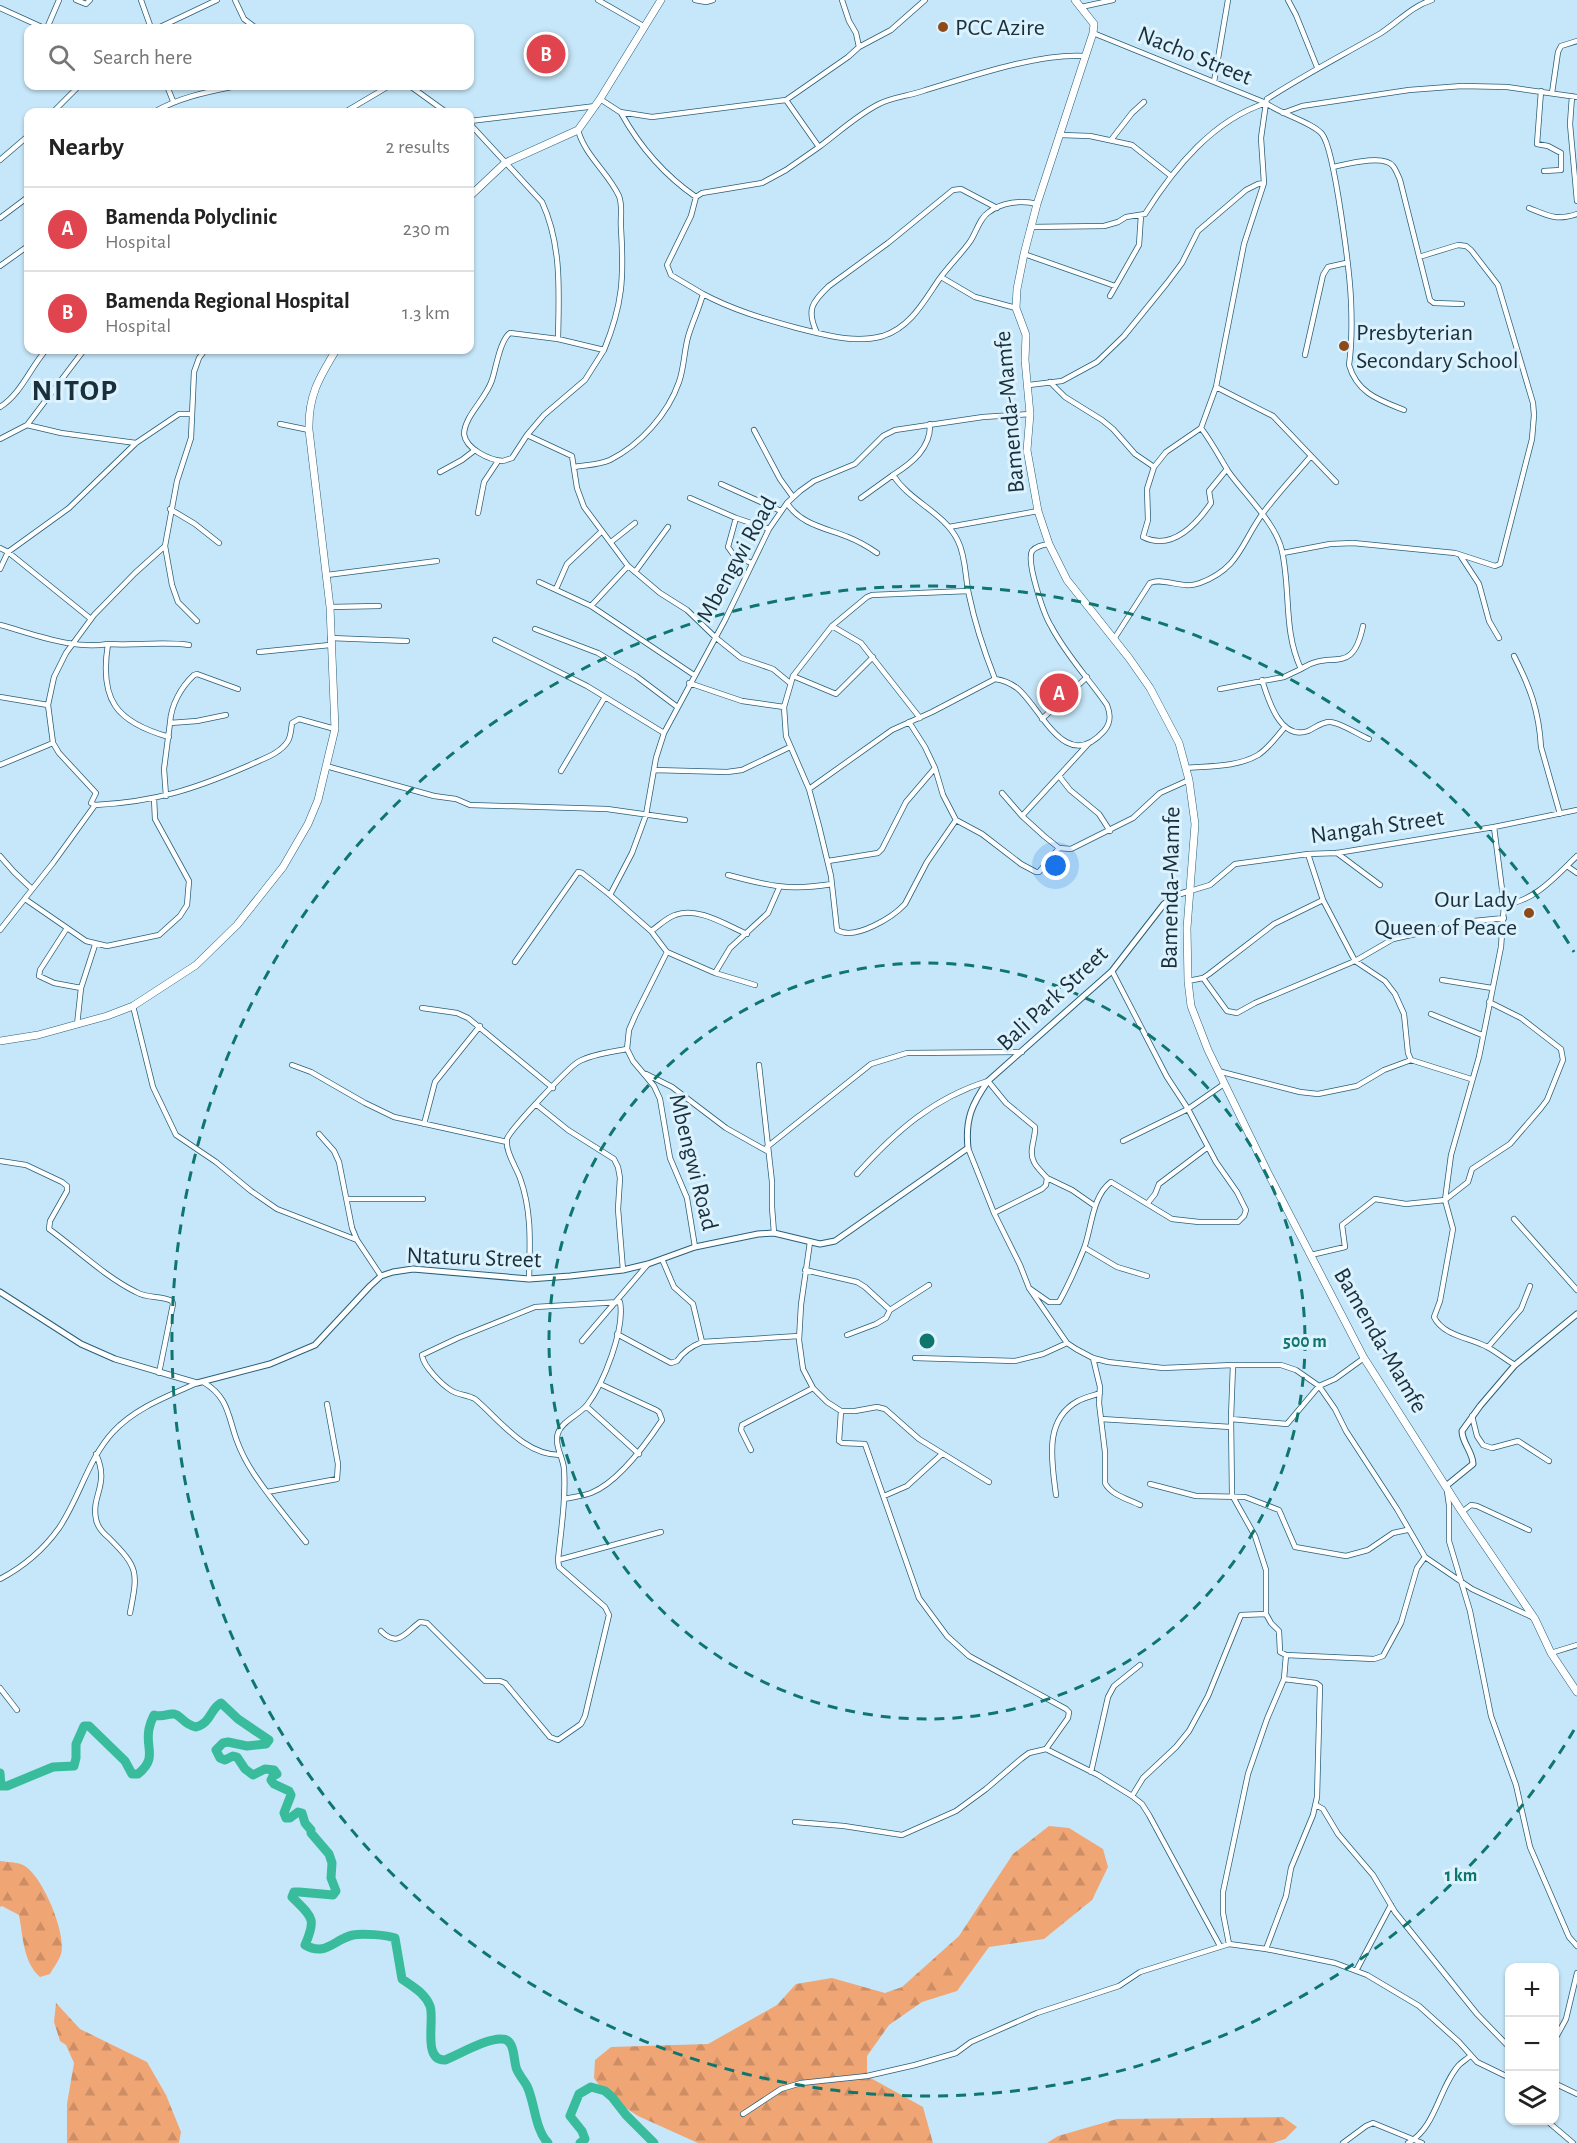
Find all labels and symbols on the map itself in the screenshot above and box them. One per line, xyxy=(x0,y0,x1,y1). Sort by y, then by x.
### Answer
place label: PCC Azire xyxy=(955,16,1045,40)
marker: PCC Azire xyxy=(936,20,950,34)
street label: Nacho Street xyxy=(1134,22,1256,90)
pin: B xyxy=(526,32,566,76)
place label: Presbyterian Secondary School xyxy=(1356,321,1519,373)
street label: Bamenda-Mamfe xyxy=(991,330,1029,494)
marker: Presbyterian Secondary School xyxy=(1337,339,1351,353)
district label: NITOP xyxy=(32,376,118,406)
street label: Mbengwi Road xyxy=(692,492,781,627)
pin: A xyxy=(1040,670,1078,716)
street label: Bamenda-Mamfe xyxy=(1158,806,1184,970)
street label: Nangah Street xyxy=(1309,806,1446,848)
your location xyxy=(1041,851,1070,880)
place label: Our Lady Queen of Peace xyxy=(1375,888,1517,940)
marker: Our Lady Queen of Peace xyxy=(1522,906,1536,920)
street label: Bali Park Street xyxy=(993,941,1113,1056)
street label: Mbengwi Road xyxy=(664,1091,722,1233)
street label: Ntaturu Street xyxy=(406,1244,542,1272)
street label: Bamenda-Mamfe xyxy=(1329,1264,1431,1417)
centre of rings xyxy=(917,1331,937,1351)
text: 500 m xyxy=(1283,1333,1327,1351)
text: 1 km xyxy=(1445,1867,1477,1885)

